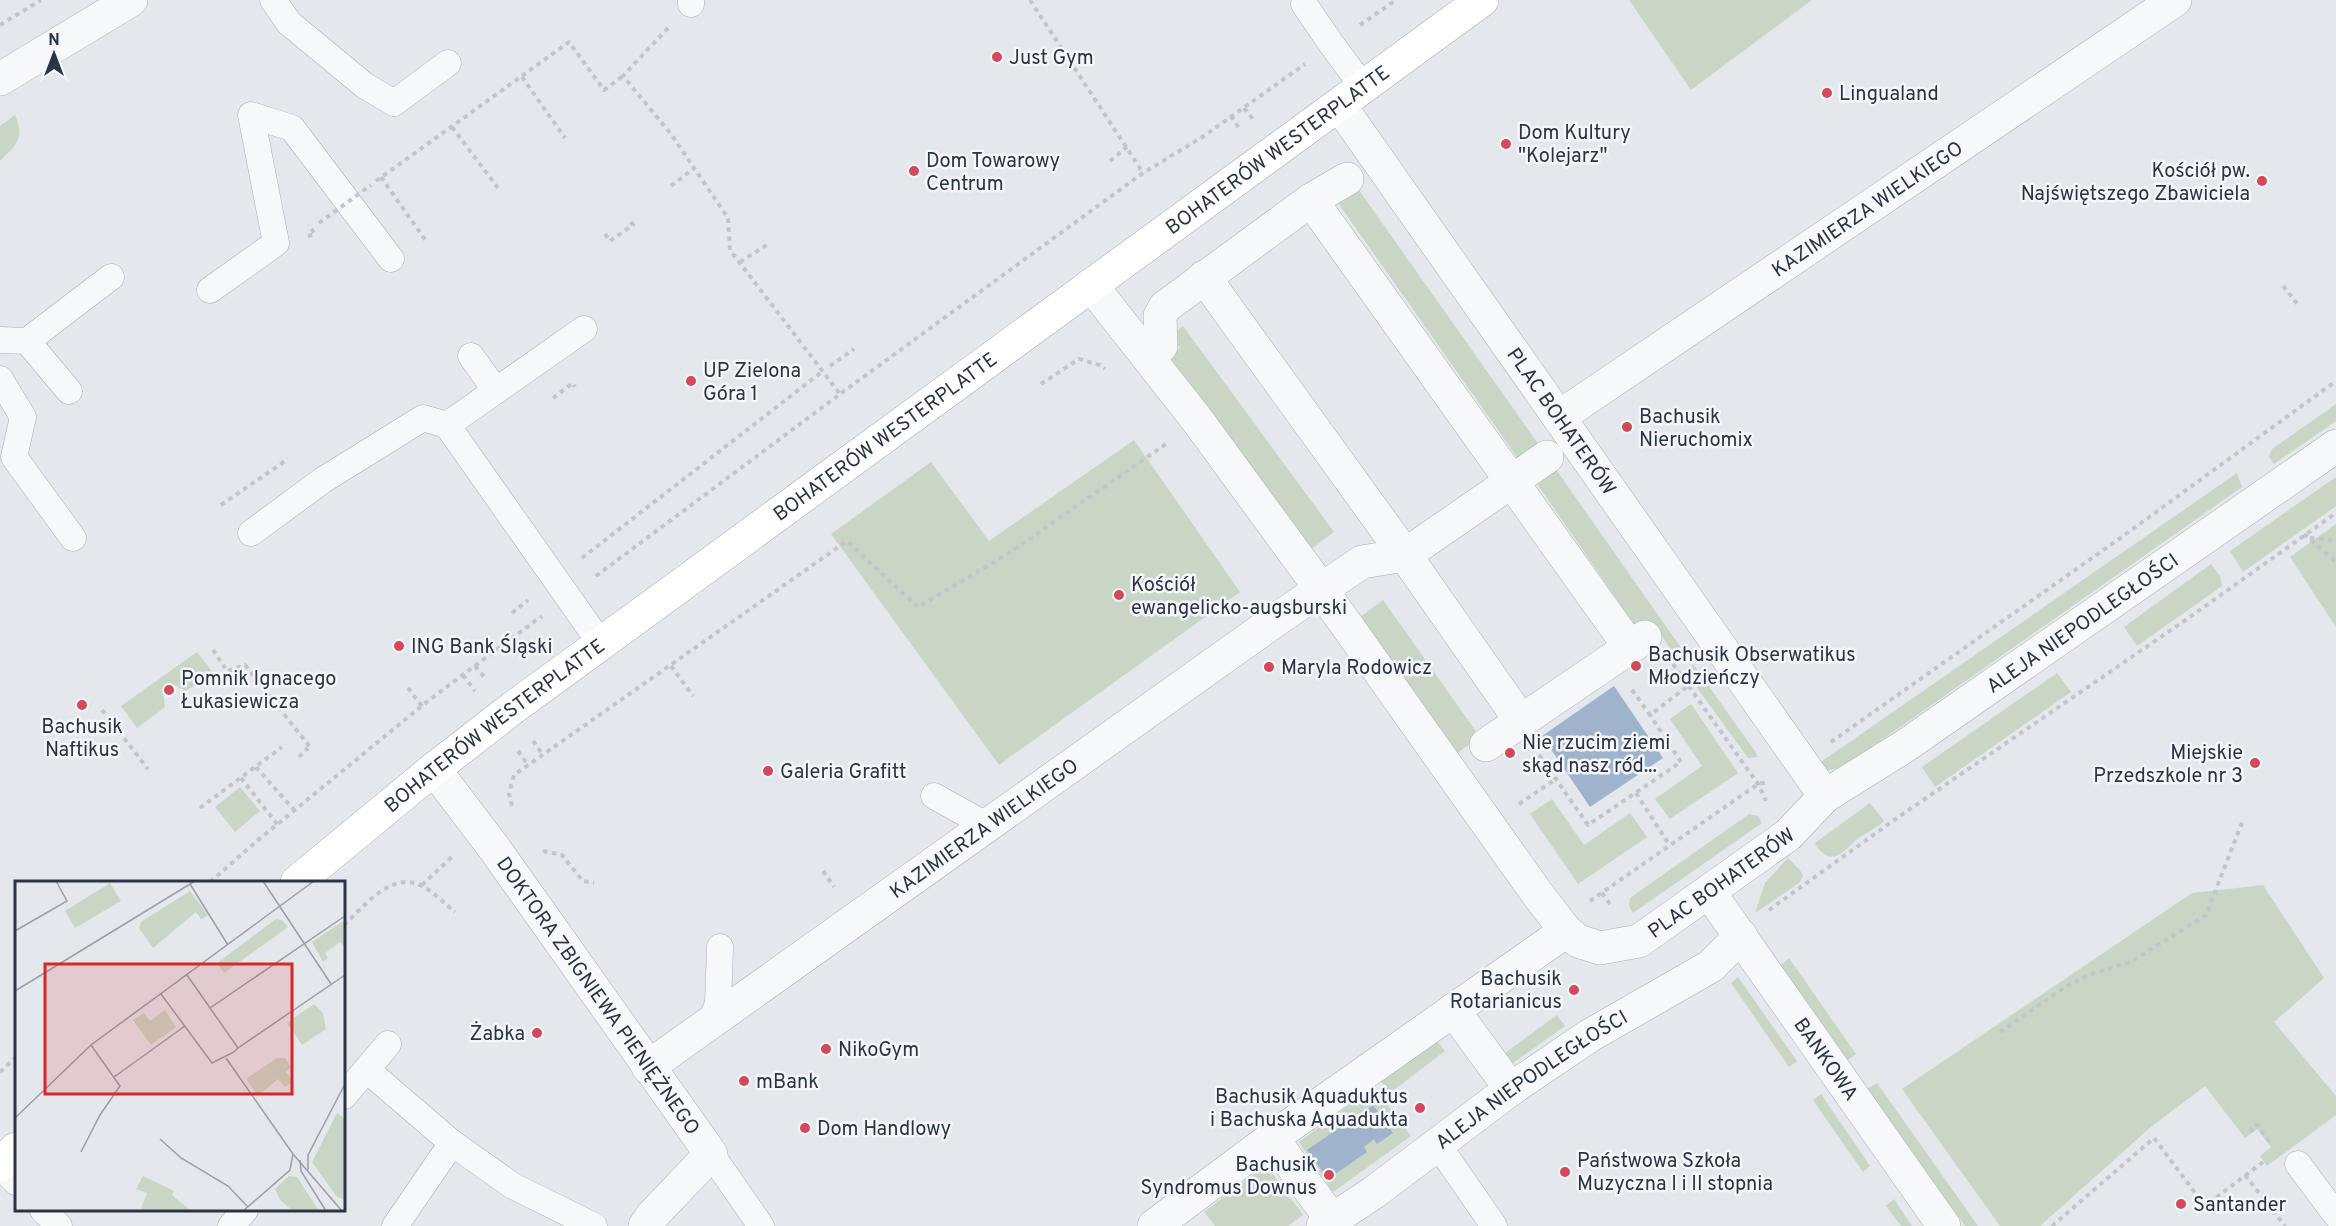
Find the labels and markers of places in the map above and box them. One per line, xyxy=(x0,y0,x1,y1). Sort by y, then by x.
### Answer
place label: Just Gym xyxy=(1009,46,1094,72)
marker: Just Gym xyxy=(990,50,1004,64)
place label: Lingualand xyxy=(1839,82,1939,108)
marker: Lingualand xyxy=(1820,86,1834,100)
place label: Dom Kultury "Kolejarz" xyxy=(1518,121,1631,170)
marker: Dom Kultury "Kolejarz" xyxy=(1499,137,1513,151)
place label: Dom Towarowy Centrum xyxy=(926,149,1060,198)
place label: Kościół pw. Najświętszego Zbawiciela xyxy=(2021,159,2250,208)
marker: Dom Towarowy Centrum xyxy=(907,164,921,178)
marker: Kościół pw. Najświętszego Zbawiciela xyxy=(2255,174,2269,188)
place label: UP Zielona Góra 1 xyxy=(703,359,801,408)
marker: UP Zielona Góra 1 xyxy=(684,374,698,388)
place label: Bachusik Nieruchomix xyxy=(1639,405,1753,454)
marker: Bachusik Nieruchomix xyxy=(1620,420,1634,434)
place label: Kościół ewangelicko-augsburski xyxy=(1131,573,1347,622)
marker: Kościół ewangelicko-augsburski xyxy=(1112,588,1126,602)
place label: ING Bank Śląski xyxy=(411,633,553,661)
marker: ING Bank Śląski xyxy=(392,639,406,653)
place label: Bachusik Obserwatikus Młodzieńczy xyxy=(1648,643,1856,692)
place label: Maryla Rodowicz xyxy=(1281,656,1432,682)
marker: Bachusik Obserwatikus Młodzieńczy xyxy=(1629,659,1643,673)
marker: Maryla Rodowicz xyxy=(1262,660,1276,674)
place label: Pomnik Ignacego Łukasiewicza xyxy=(181,667,336,716)
marker: Pomnik Ignacego Łukasiewicza xyxy=(162,683,176,697)
marker: Bachusik Naftikus xyxy=(75,698,89,712)
place label: Bachusik Naftikus xyxy=(41,715,123,764)
place label: Nie rzucim ziemi skąd nasz ród... xyxy=(1522,731,1670,780)
place label: Miejskie Przedszkole nr 3 xyxy=(2093,741,2243,790)
marker: Nie rzucim ziemi skąd nasz ród... xyxy=(1503,746,1517,760)
marker: Miejskie Przedszkole nr 3 xyxy=(2248,756,2262,770)
place label: Galeria Grafitt xyxy=(780,760,907,786)
marker: Galeria Grafitt xyxy=(761,764,775,778)
place label: Bachusik Rotarianicus xyxy=(1450,967,1562,1016)
marker: Bachusik Rotarianicus xyxy=(1567,983,1581,997)
place label: Żabka xyxy=(470,1021,525,1048)
marker: Żabka xyxy=(530,1026,544,1040)
place label: NikoGym xyxy=(838,1038,919,1064)
marker: NikoGym xyxy=(819,1042,833,1056)
place label: mBank xyxy=(756,1070,819,1096)
marker: mBank xyxy=(737,1074,751,1088)
place label: Bachusik Aquaduktus i Bachuska Aquadukta xyxy=(1210,1085,1408,1134)
marker: Bachusik Aquaduktus i Bachuska Aquadukta xyxy=(1413,1101,1427,1115)
place label: Dom Handlowy xyxy=(817,1117,951,1143)
marker: Dom Handlowy xyxy=(798,1121,812,1135)
place label: Państwowa Szkoła Muzyczna I i II stopnia xyxy=(1577,1149,1773,1198)
place label: Bachusik Syndromus Downus xyxy=(1141,1153,1317,1202)
marker: Państwowa Szkoła Muzyczna I i II stopnia xyxy=(1558,1165,1572,1179)
marker: Bachusik Syndromus Downus xyxy=(1322,1168,1336,1182)
place label: Santander xyxy=(2193,1193,2287,1219)
marker: Santander xyxy=(2174,1197,2188,1211)

